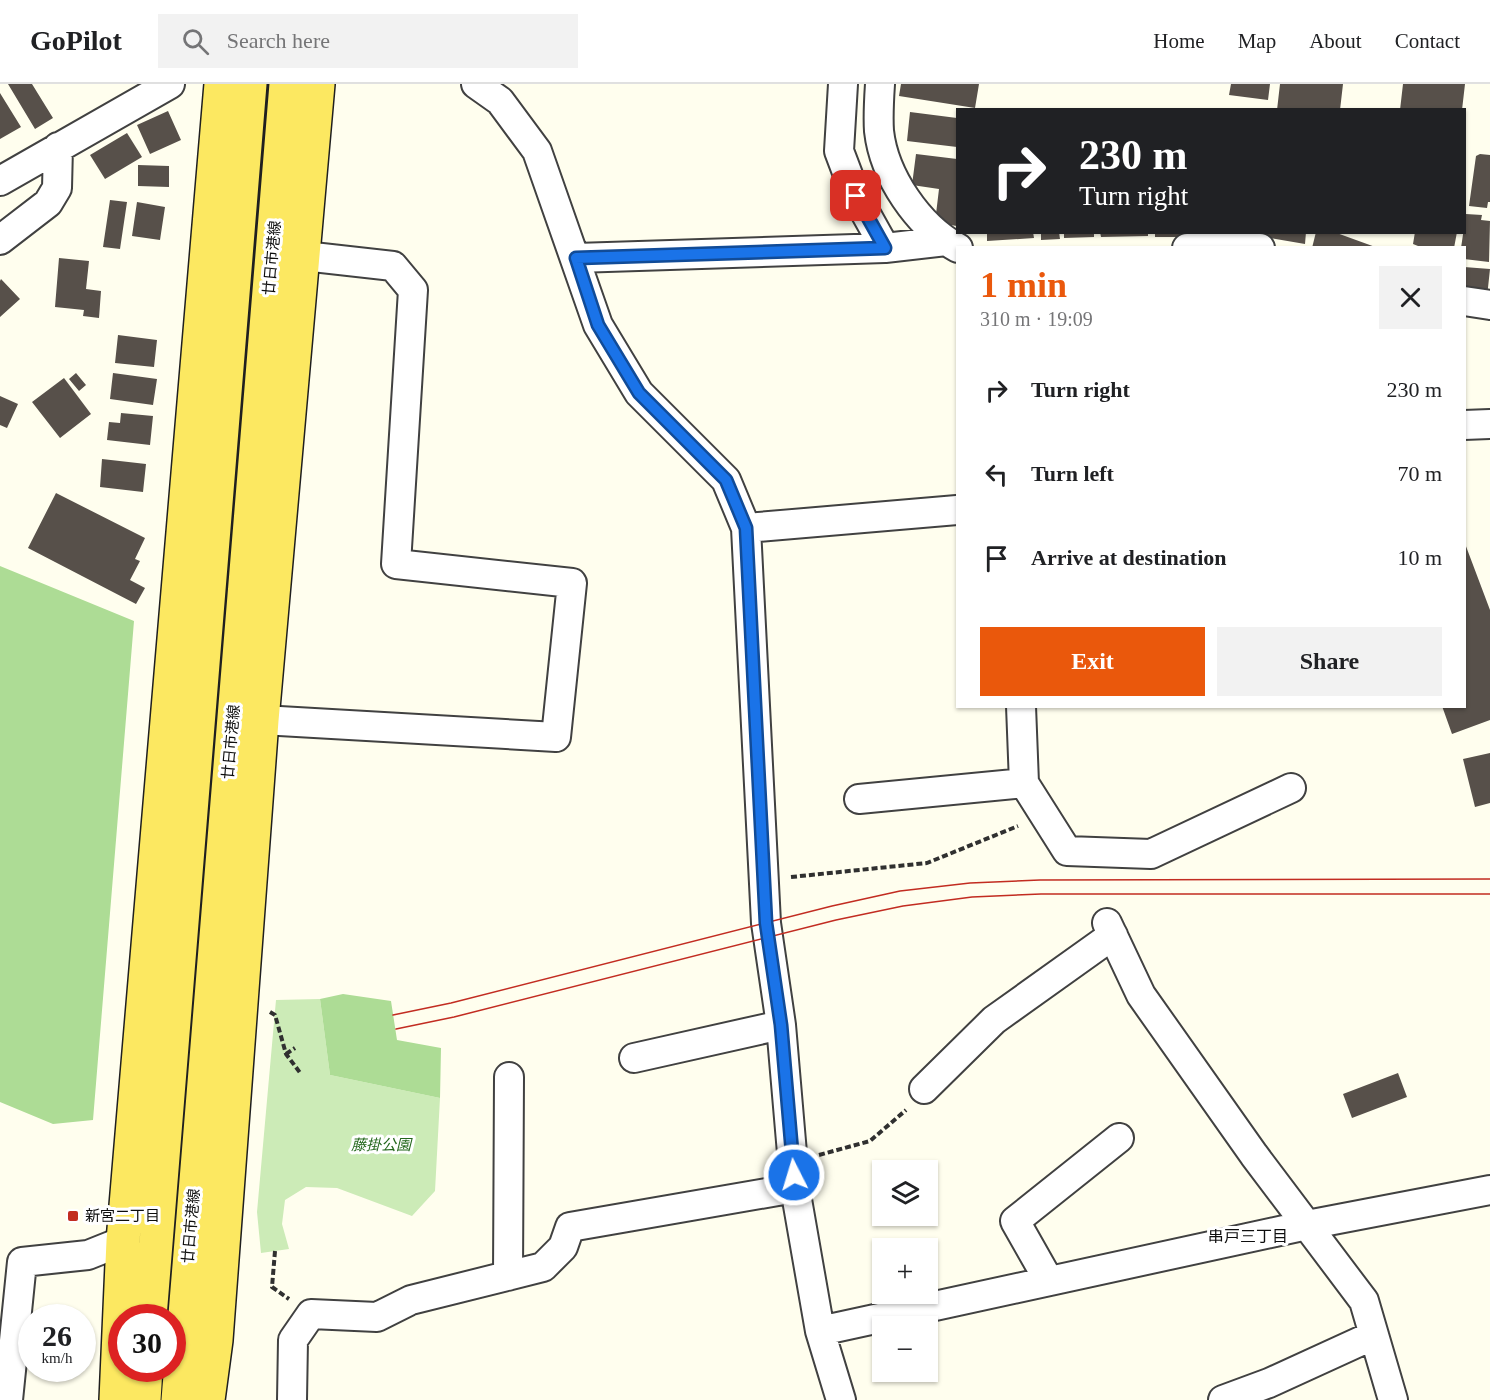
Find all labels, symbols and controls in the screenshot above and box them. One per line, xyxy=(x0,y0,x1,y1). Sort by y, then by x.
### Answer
search box xyxy=(158,14,578,68)
text: GoPilot xyxy=(30,25,122,56)
icon: search xyxy=(179,25,212,58)
text: Search here xyxy=(227,28,330,53)
text: Home xyxy=(1153,29,1205,53)
text: Map xyxy=(1238,29,1276,53)
text: About xyxy=(1309,29,1362,53)
text: Contact xyxy=(1395,29,1460,53)
icon: right xyxy=(980,132,1058,210)
text: 230 m xyxy=(1079,132,1188,178)
pin xyxy=(830,170,881,221)
icon: arrive xyxy=(839,179,872,212)
text: Turn right xyxy=(1079,181,1188,211)
street label: 廿日市港線 xyxy=(261,220,283,296)
text: 1 min xyxy=(980,265,1067,305)
button: close xyxy=(1379,266,1442,329)
text: 310 m · 19:09 xyxy=(980,308,1093,330)
icon: right xyxy=(980,374,1013,407)
text: Turn right xyxy=(1031,377,1130,402)
text: 230 m xyxy=(1386,377,1442,402)
icon: left xyxy=(980,458,1013,491)
text: Turn left xyxy=(1031,461,1114,486)
text: 70 m xyxy=(1397,461,1442,486)
icon: arrive xyxy=(980,542,1013,575)
text: Arrive at destination xyxy=(1031,545,1227,570)
text: 10 m xyxy=(1397,545,1442,570)
button: Exit xyxy=(980,627,1205,696)
button: Share xyxy=(1217,627,1442,696)
street label: 廿日市港線 xyxy=(220,704,242,780)
park label: 藤掛公園 xyxy=(351,1137,413,1153)
position arrow xyxy=(762,1143,826,1207)
map controls xyxy=(872,1160,938,1382)
button: layers xyxy=(872,1160,938,1226)
street label: 廿日市港線 xyxy=(180,1188,202,1264)
place label: 新宮二丁目 xyxy=(85,1208,160,1224)
marker: 新宮二丁目 xyxy=(66,1209,80,1223)
district label: 串戸三丁目 xyxy=(1208,1228,1288,1245)
button: + xyxy=(872,1238,938,1304)
speed limit sign: 30 xyxy=(108,1304,186,1382)
button: − xyxy=(872,1316,938,1382)
text: 26 xyxy=(42,1319,72,1352)
text: km/h xyxy=(42,1350,72,1366)

